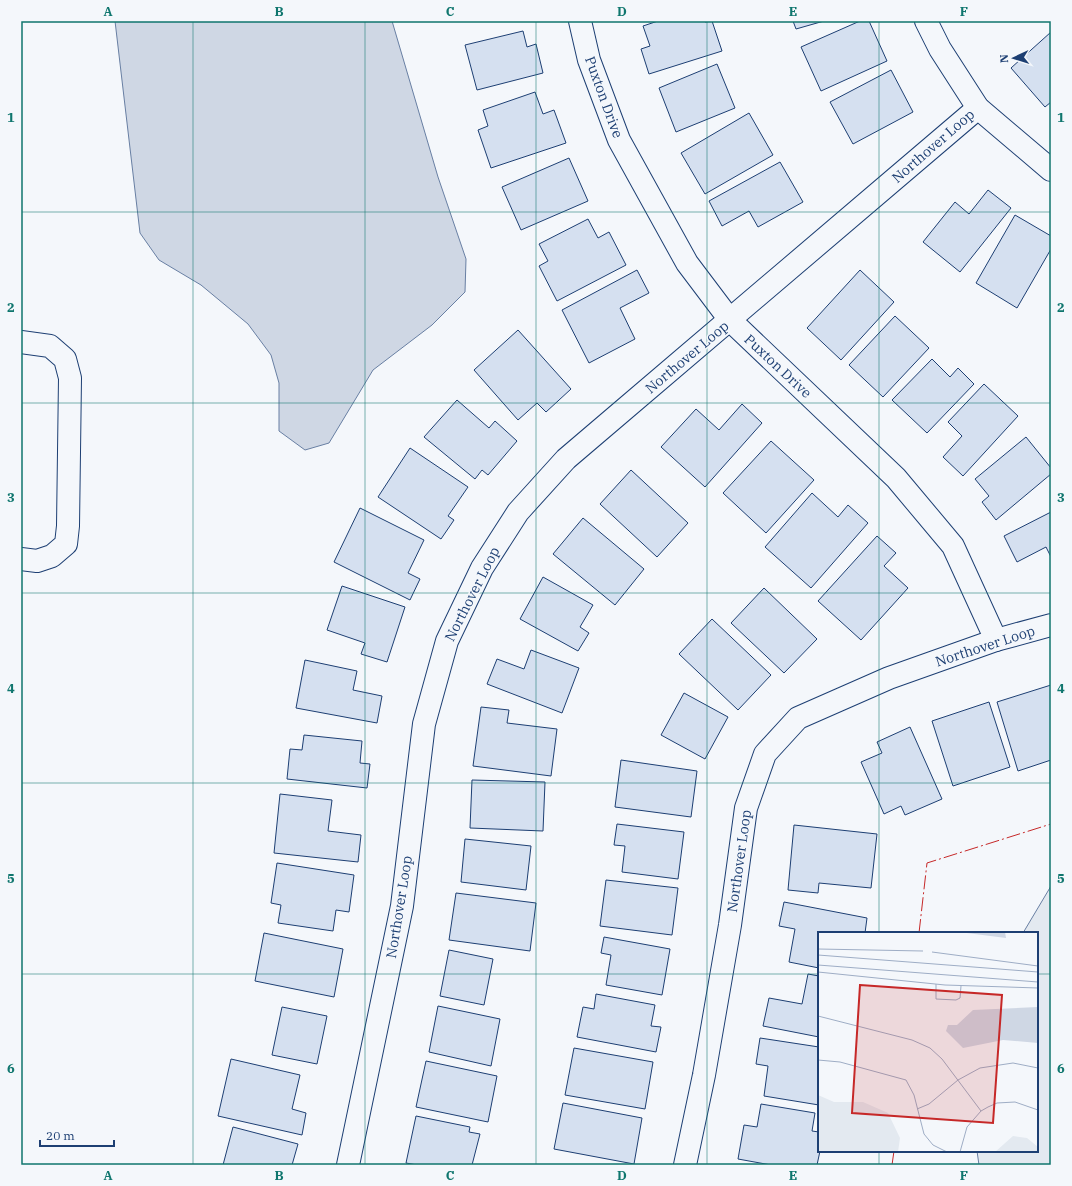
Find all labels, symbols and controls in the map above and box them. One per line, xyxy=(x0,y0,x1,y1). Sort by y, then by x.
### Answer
text: A xyxy=(103,3,113,20)
text: B xyxy=(274,3,284,20)
text: C xyxy=(446,3,455,20)
text: D xyxy=(617,3,627,20)
text: E xyxy=(789,3,797,20)
text: F xyxy=(960,3,968,20)
north arrow xyxy=(994,38,1034,78)
street label: Puxton Drive xyxy=(581,54,627,140)
text: N xyxy=(997,54,1011,64)
street label: Northover Loop xyxy=(888,105,978,187)
text: 1 xyxy=(7,109,15,126)
text: 1 xyxy=(1057,109,1065,126)
text: 2 xyxy=(7,299,15,316)
text: 2 xyxy=(1057,299,1065,316)
street label: Northover Loop xyxy=(642,317,732,397)
street label: Puxton Drive xyxy=(741,330,815,402)
text: 3 xyxy=(7,489,15,506)
text: 3 xyxy=(1057,489,1065,506)
street label: Northover Loop xyxy=(440,544,504,644)
street label: Northover Loop xyxy=(933,621,1037,671)
text: 4 xyxy=(7,680,15,697)
text: 4 xyxy=(1057,680,1065,697)
street label: Northover Loop xyxy=(723,808,755,914)
street label: Northover Loop xyxy=(382,854,416,960)
text: 5 xyxy=(7,870,15,887)
text: 5 xyxy=(1057,870,1065,887)
inset map xyxy=(818,932,1038,1152)
text: 6 xyxy=(7,1060,15,1077)
text: 6 xyxy=(1057,1060,1065,1077)
scale bar xyxy=(40,1122,114,1148)
text: 20 m xyxy=(46,1128,75,1143)
text: A xyxy=(103,1167,113,1184)
text: B xyxy=(274,1167,284,1184)
text: C xyxy=(446,1167,455,1184)
text: D xyxy=(617,1167,627,1184)
text: E xyxy=(789,1167,797,1184)
text: F xyxy=(960,1167,968,1184)

